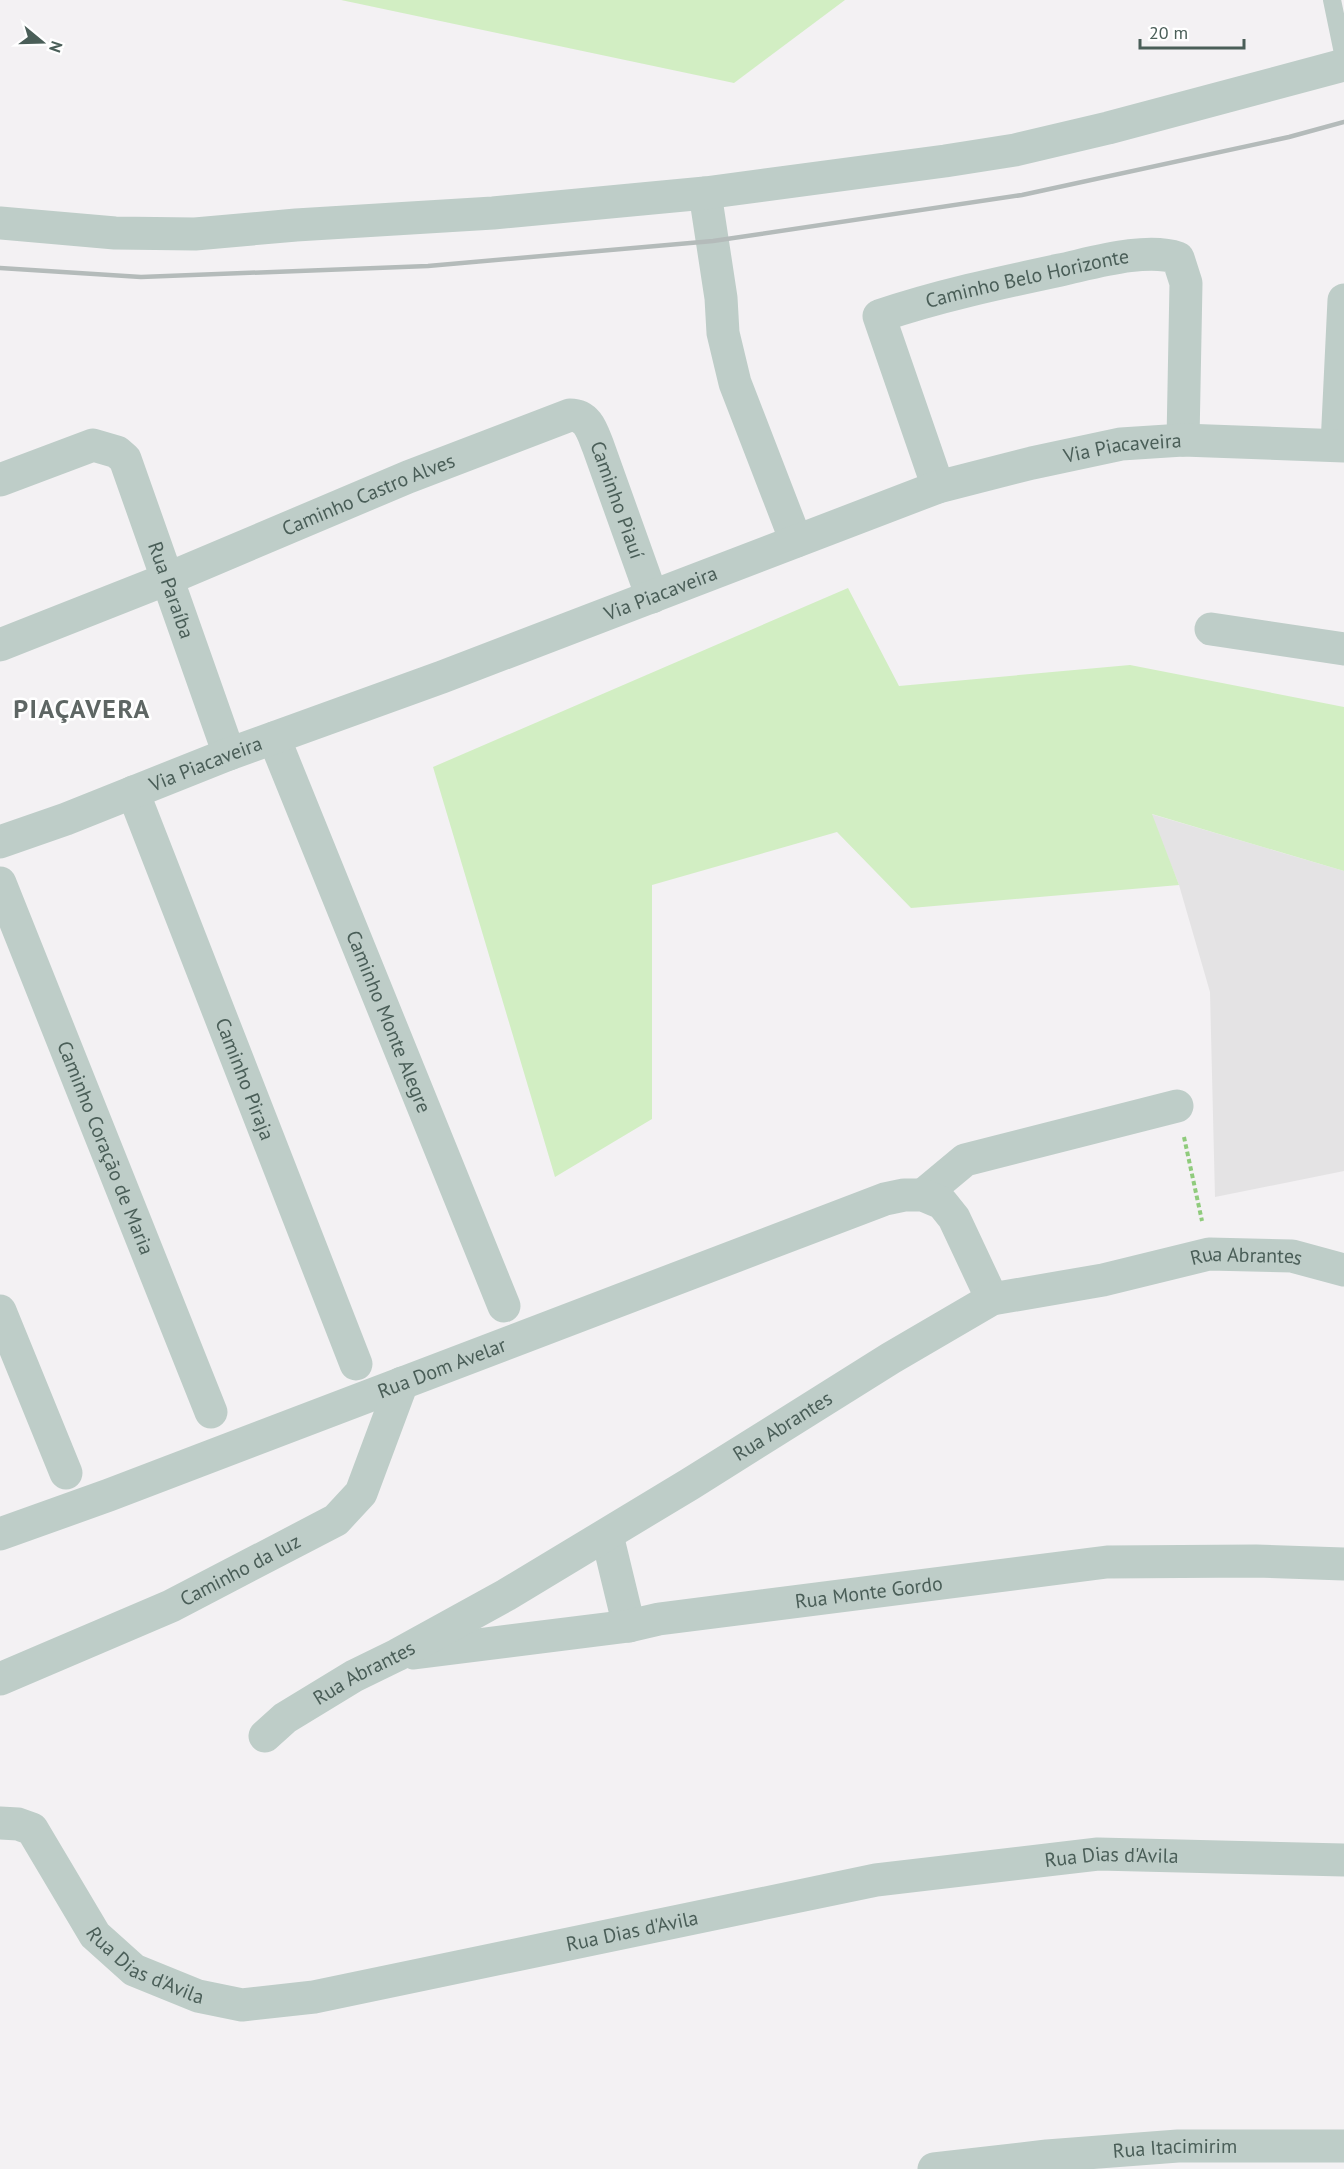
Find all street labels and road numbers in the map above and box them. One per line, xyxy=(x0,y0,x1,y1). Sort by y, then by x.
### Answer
street label: Caminho Belo Horizonte xyxy=(923,243,1131,314)
street label: Via Piacaveira xyxy=(1060,427,1182,469)
street label: Caminho Piauí xyxy=(584,437,650,562)
street label: Caminho Castro Alves xyxy=(278,447,458,542)
street label: Rua Paraíba xyxy=(142,538,200,642)
street label: Via Piacaveira xyxy=(599,560,721,627)
street label: Via Piacaveira xyxy=(144,730,266,798)
street label: Caminho Monte Alegre xyxy=(340,926,437,1117)
street label: Caminho Piraja xyxy=(209,1014,280,1144)
street label: Caminho Coração de Maria xyxy=(51,1037,160,1258)
street label: Rua Abrantes xyxy=(1187,1241,1305,1271)
street label: Rua Dom Avelar xyxy=(374,1332,510,1404)
street label: Rua Abrantes xyxy=(728,1385,837,1467)
street label: Caminho da luz xyxy=(176,1528,305,1612)
street label: Rua Monte Gordo xyxy=(793,1570,944,1615)
street label: Rua Abrantes xyxy=(308,1635,420,1711)
street label: Rua Dias d'Avila xyxy=(1043,1841,1179,1873)
street label: Rua Dias d'Avila xyxy=(564,1904,701,1957)
street label: Rua Dias d'Avila xyxy=(80,1922,206,2010)
street label: Rua Itacimirim xyxy=(1112,2133,1237,2164)

